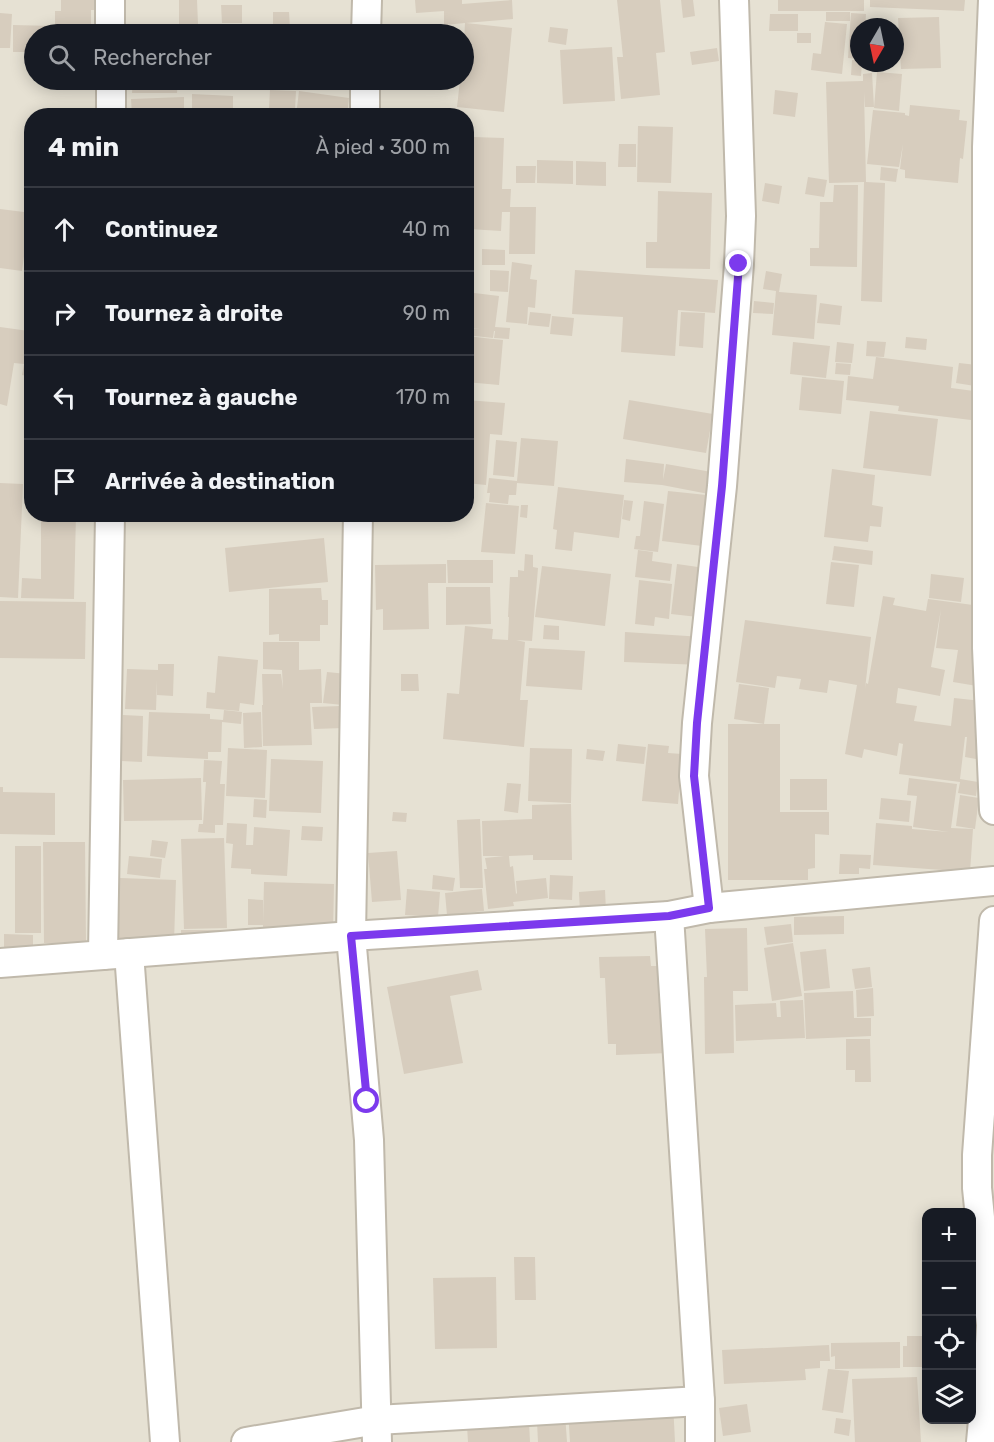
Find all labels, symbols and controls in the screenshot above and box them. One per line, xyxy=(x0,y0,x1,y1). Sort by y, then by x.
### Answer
north arrow xyxy=(850,18,904,72)
search box xyxy=(24,24,474,90)
icon: search xyxy=(45,41,78,74)
text: Rechercher xyxy=(93,44,212,71)
text: 4 min xyxy=(48,132,119,163)
text: À pied · 300 m xyxy=(316,135,450,159)
icon: ahead xyxy=(48,213,81,246)
text: Continuez xyxy=(105,216,218,243)
text: 40 m xyxy=(402,217,450,241)
route end xyxy=(725,250,751,276)
icon: right xyxy=(48,297,81,330)
text: Tournez à droite xyxy=(105,300,283,327)
text: 90 m xyxy=(403,301,450,325)
icon: left xyxy=(48,381,81,414)
text: Tournez à gauche xyxy=(105,384,298,411)
text: 170 m xyxy=(396,385,450,409)
icon: arrive xyxy=(48,465,81,498)
text: Arrivée à destination xyxy=(105,468,335,495)
route start xyxy=(353,1087,379,1113)
map controls xyxy=(922,1208,976,1424)
button: + xyxy=(922,1208,976,1262)
button: − xyxy=(922,1262,976,1316)
button: locate xyxy=(922,1316,976,1370)
button: layers xyxy=(922,1370,976,1424)

